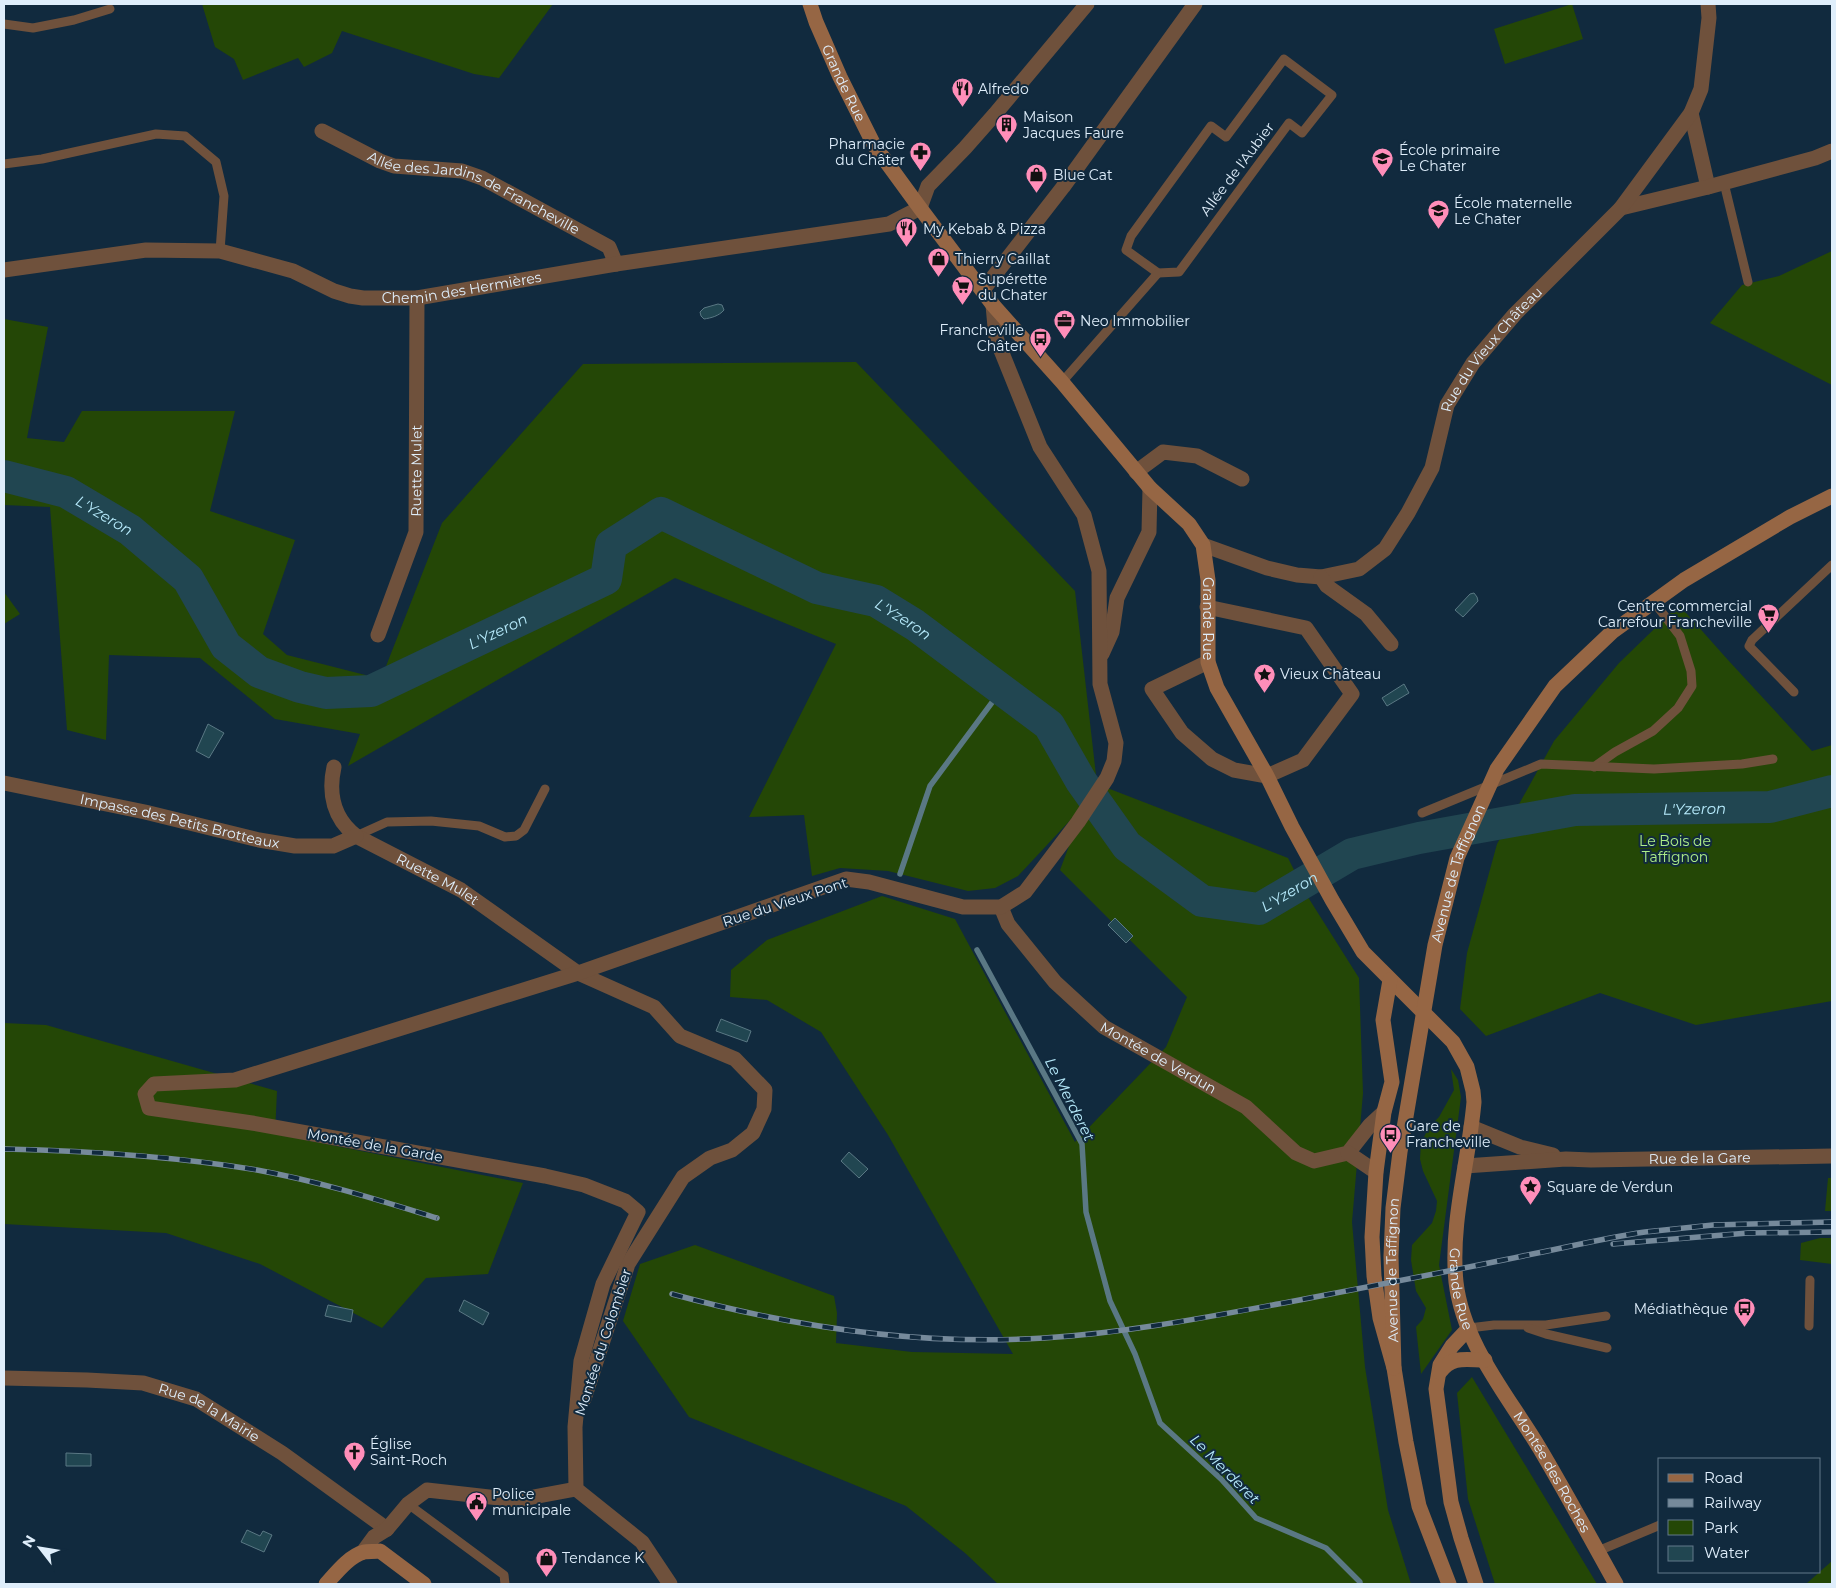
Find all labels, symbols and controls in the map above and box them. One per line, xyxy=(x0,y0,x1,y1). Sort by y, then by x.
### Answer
street label: Grande Rue xyxy=(818,42,870,125)
restaurant icon: Alfredo xyxy=(950,77,974,108)
place label: Alfredo xyxy=(978,80,1029,98)
place label: Maison Jacques Faure xyxy=(1022,108,1124,142)
building icon: Maison Jacques Faure xyxy=(995,113,1019,144)
street label: Allée de l'Aubier xyxy=(1196,118,1278,219)
place label: Pharmacie du Châter xyxy=(829,135,905,169)
pharmacy icon: Pharmacie du Châter xyxy=(909,140,933,171)
place label: École primaire Le Chater xyxy=(1399,141,1500,175)
school or university icon: École primaire Le Chater xyxy=(1371,146,1395,177)
street label: Allée des Jardins de Francheville xyxy=(365,147,583,238)
shop icon: Blue Cat xyxy=(1025,163,1049,194)
place label: Blue Cat xyxy=(1053,166,1113,184)
place label: École maternelle Le Chater xyxy=(1454,194,1572,228)
school or university icon: École maternelle Le Chater xyxy=(1426,199,1450,230)
restaurant icon: My Kebab & Pizza xyxy=(895,217,919,248)
place label: My Kebab & Pizza xyxy=(923,220,1046,238)
shop icon: Thierry Caillat xyxy=(927,247,951,278)
place label: Thierry Caillat xyxy=(955,250,1051,268)
street label: Chemin des Hermières xyxy=(382,268,543,307)
place label: Supérette du Chater xyxy=(978,270,1048,304)
supermarket icon: Supérette du Chater xyxy=(950,275,974,306)
street label: Rue du Vieux Château xyxy=(1437,283,1546,414)
office icon: Neo Immobilier xyxy=(1052,309,1076,340)
place label: Neo Immobilier xyxy=(1080,312,1190,330)
place label: Francheville Châter xyxy=(940,321,1024,355)
bus stop icon: Francheville Châter xyxy=(1028,326,1052,357)
street label: Ruette Mulet xyxy=(407,425,425,517)
water label: L'Yzeron xyxy=(73,491,137,539)
street label: Grande Rue xyxy=(1199,577,1217,660)
water label: L'Yzeron xyxy=(872,593,935,644)
place label: Centre commercial Carrefour Francheville xyxy=(1598,597,1752,631)
supermarket icon: Centre commercial Carrefour Francheville xyxy=(1756,602,1780,633)
water label: L'Yzeron xyxy=(465,609,530,653)
place icon: Vieux Château xyxy=(1252,662,1276,693)
place label: Vieux Château xyxy=(1280,665,1381,683)
street label: Impasse des Petits Brotteaux xyxy=(79,790,281,852)
water label: L'Yzeron xyxy=(1663,798,1726,818)
street label: Avenue de Taffignon xyxy=(1427,801,1489,944)
park label: Le Bois de Taffignon xyxy=(1639,832,1711,866)
street label: Ruette Mulet xyxy=(393,849,483,909)
water label: L'Yzeron xyxy=(1257,867,1321,915)
street label: Rue du Vieux Pont xyxy=(720,873,850,931)
street label: Montée de Verdun xyxy=(1097,1018,1220,1098)
water label: Le Merderet xyxy=(1041,1054,1099,1144)
place label: Gare de Francheville xyxy=(1406,1117,1490,1151)
bus stop icon: Gare de Francheville xyxy=(1378,1122,1402,1153)
street label: Montée de la Garde xyxy=(306,1124,444,1166)
street label: Rue de la Gare xyxy=(1649,1148,1751,1168)
place icon: Square de Verdun xyxy=(1519,1175,1543,1206)
place label: Square de Verdun xyxy=(1547,1178,1673,1196)
street label: Avenue de Taffignon xyxy=(1382,1197,1403,1343)
street label: Grande Rue xyxy=(1446,1248,1477,1333)
street label: Montée du Colombier xyxy=(571,1266,635,1418)
bus stop icon: Médiathèque xyxy=(1732,1297,1756,1328)
place label: Médiathèque xyxy=(1634,1300,1728,1318)
street label: Rue de la Mairie xyxy=(156,1379,263,1446)
street label: Montée des Roches xyxy=(1509,1408,1595,1536)
water label: Le Merderet xyxy=(1186,1430,1264,1508)
place label: Église Saint-Roch xyxy=(370,1435,447,1469)
church icon: Église Saint-Roch xyxy=(342,1440,366,1471)
legend xyxy=(1658,1458,1821,1573)
text: Road xyxy=(1704,1468,1743,1487)
place label: Police municipale xyxy=(492,1485,571,1519)
public building icon: Police municipale xyxy=(464,1490,488,1521)
text: Railway xyxy=(1704,1493,1762,1512)
text: Park xyxy=(1704,1518,1738,1537)
north arrow xyxy=(15,1523,65,1573)
text: N xyxy=(18,1532,39,1551)
text: Water xyxy=(1704,1543,1750,1562)
shop icon: Tendance K xyxy=(534,1546,558,1577)
place label: Tendance K xyxy=(562,1549,644,1567)

